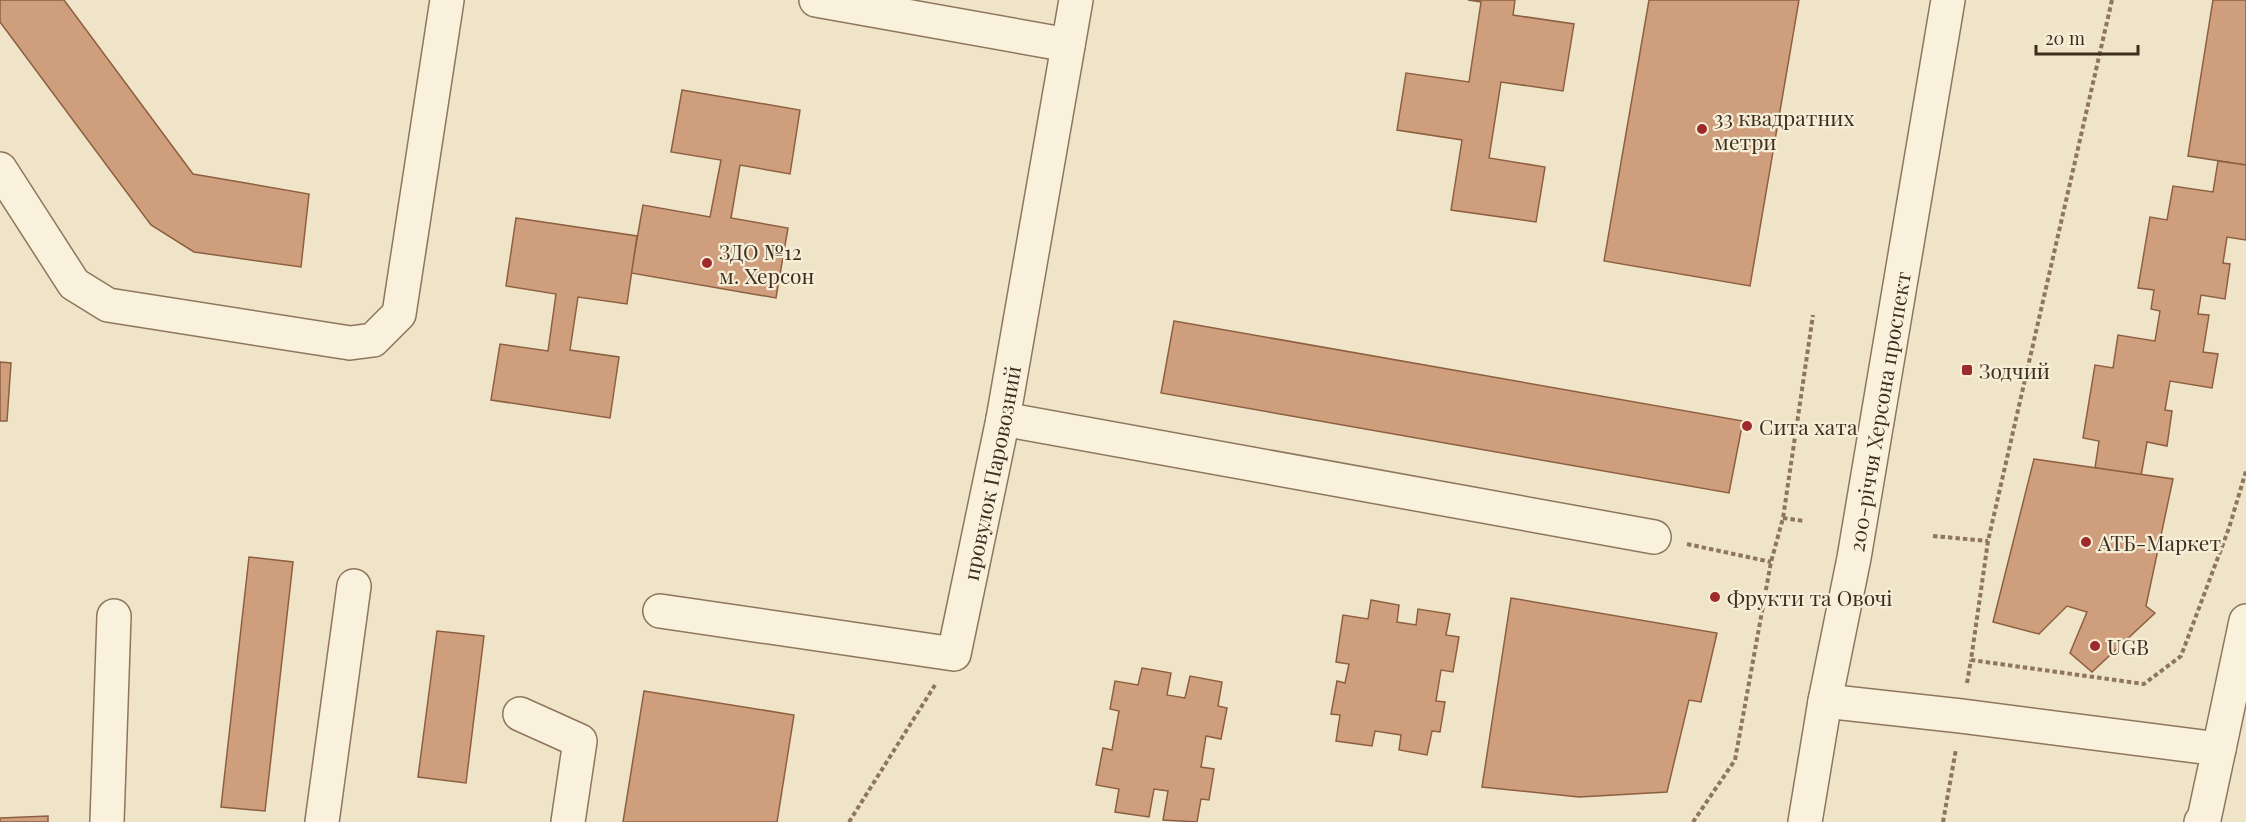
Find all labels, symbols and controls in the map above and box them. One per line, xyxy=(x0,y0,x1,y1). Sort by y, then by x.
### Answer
scale bar xyxy=(2036,18,2138,56)
text: 20 m xyxy=(2045,26,2085,50)
place label: 33 квадратних метри xyxy=(1714,103,1854,155)
marker: 33 квадратних метри xyxy=(1695,122,1709,136)
place label: ЗДО №12 м. Херсон xyxy=(719,237,815,289)
marker: ЗДО №12 м. Херсон xyxy=(700,256,714,270)
street label: 200-річчя Херсона проспект xyxy=(1841,269,1916,554)
place label: Зодчий xyxy=(1979,356,2050,384)
street label: провулок Паровозний xyxy=(956,363,1026,583)
marker: Зодчий xyxy=(1960,363,1974,377)
place label: Сита хата xyxy=(1759,412,1858,440)
marker: Сита хата xyxy=(1740,419,1754,433)
place label: АТБ-Маркет xyxy=(2097,528,2221,556)
marker: АТБ-Маркет xyxy=(2079,535,2093,549)
place label: Фрукти та Овочі xyxy=(1727,583,1892,611)
marker: Фрукти та Овочі xyxy=(1708,590,1722,604)
place label: UGB xyxy=(2107,632,2149,660)
marker: UGB xyxy=(2088,639,2102,653)

